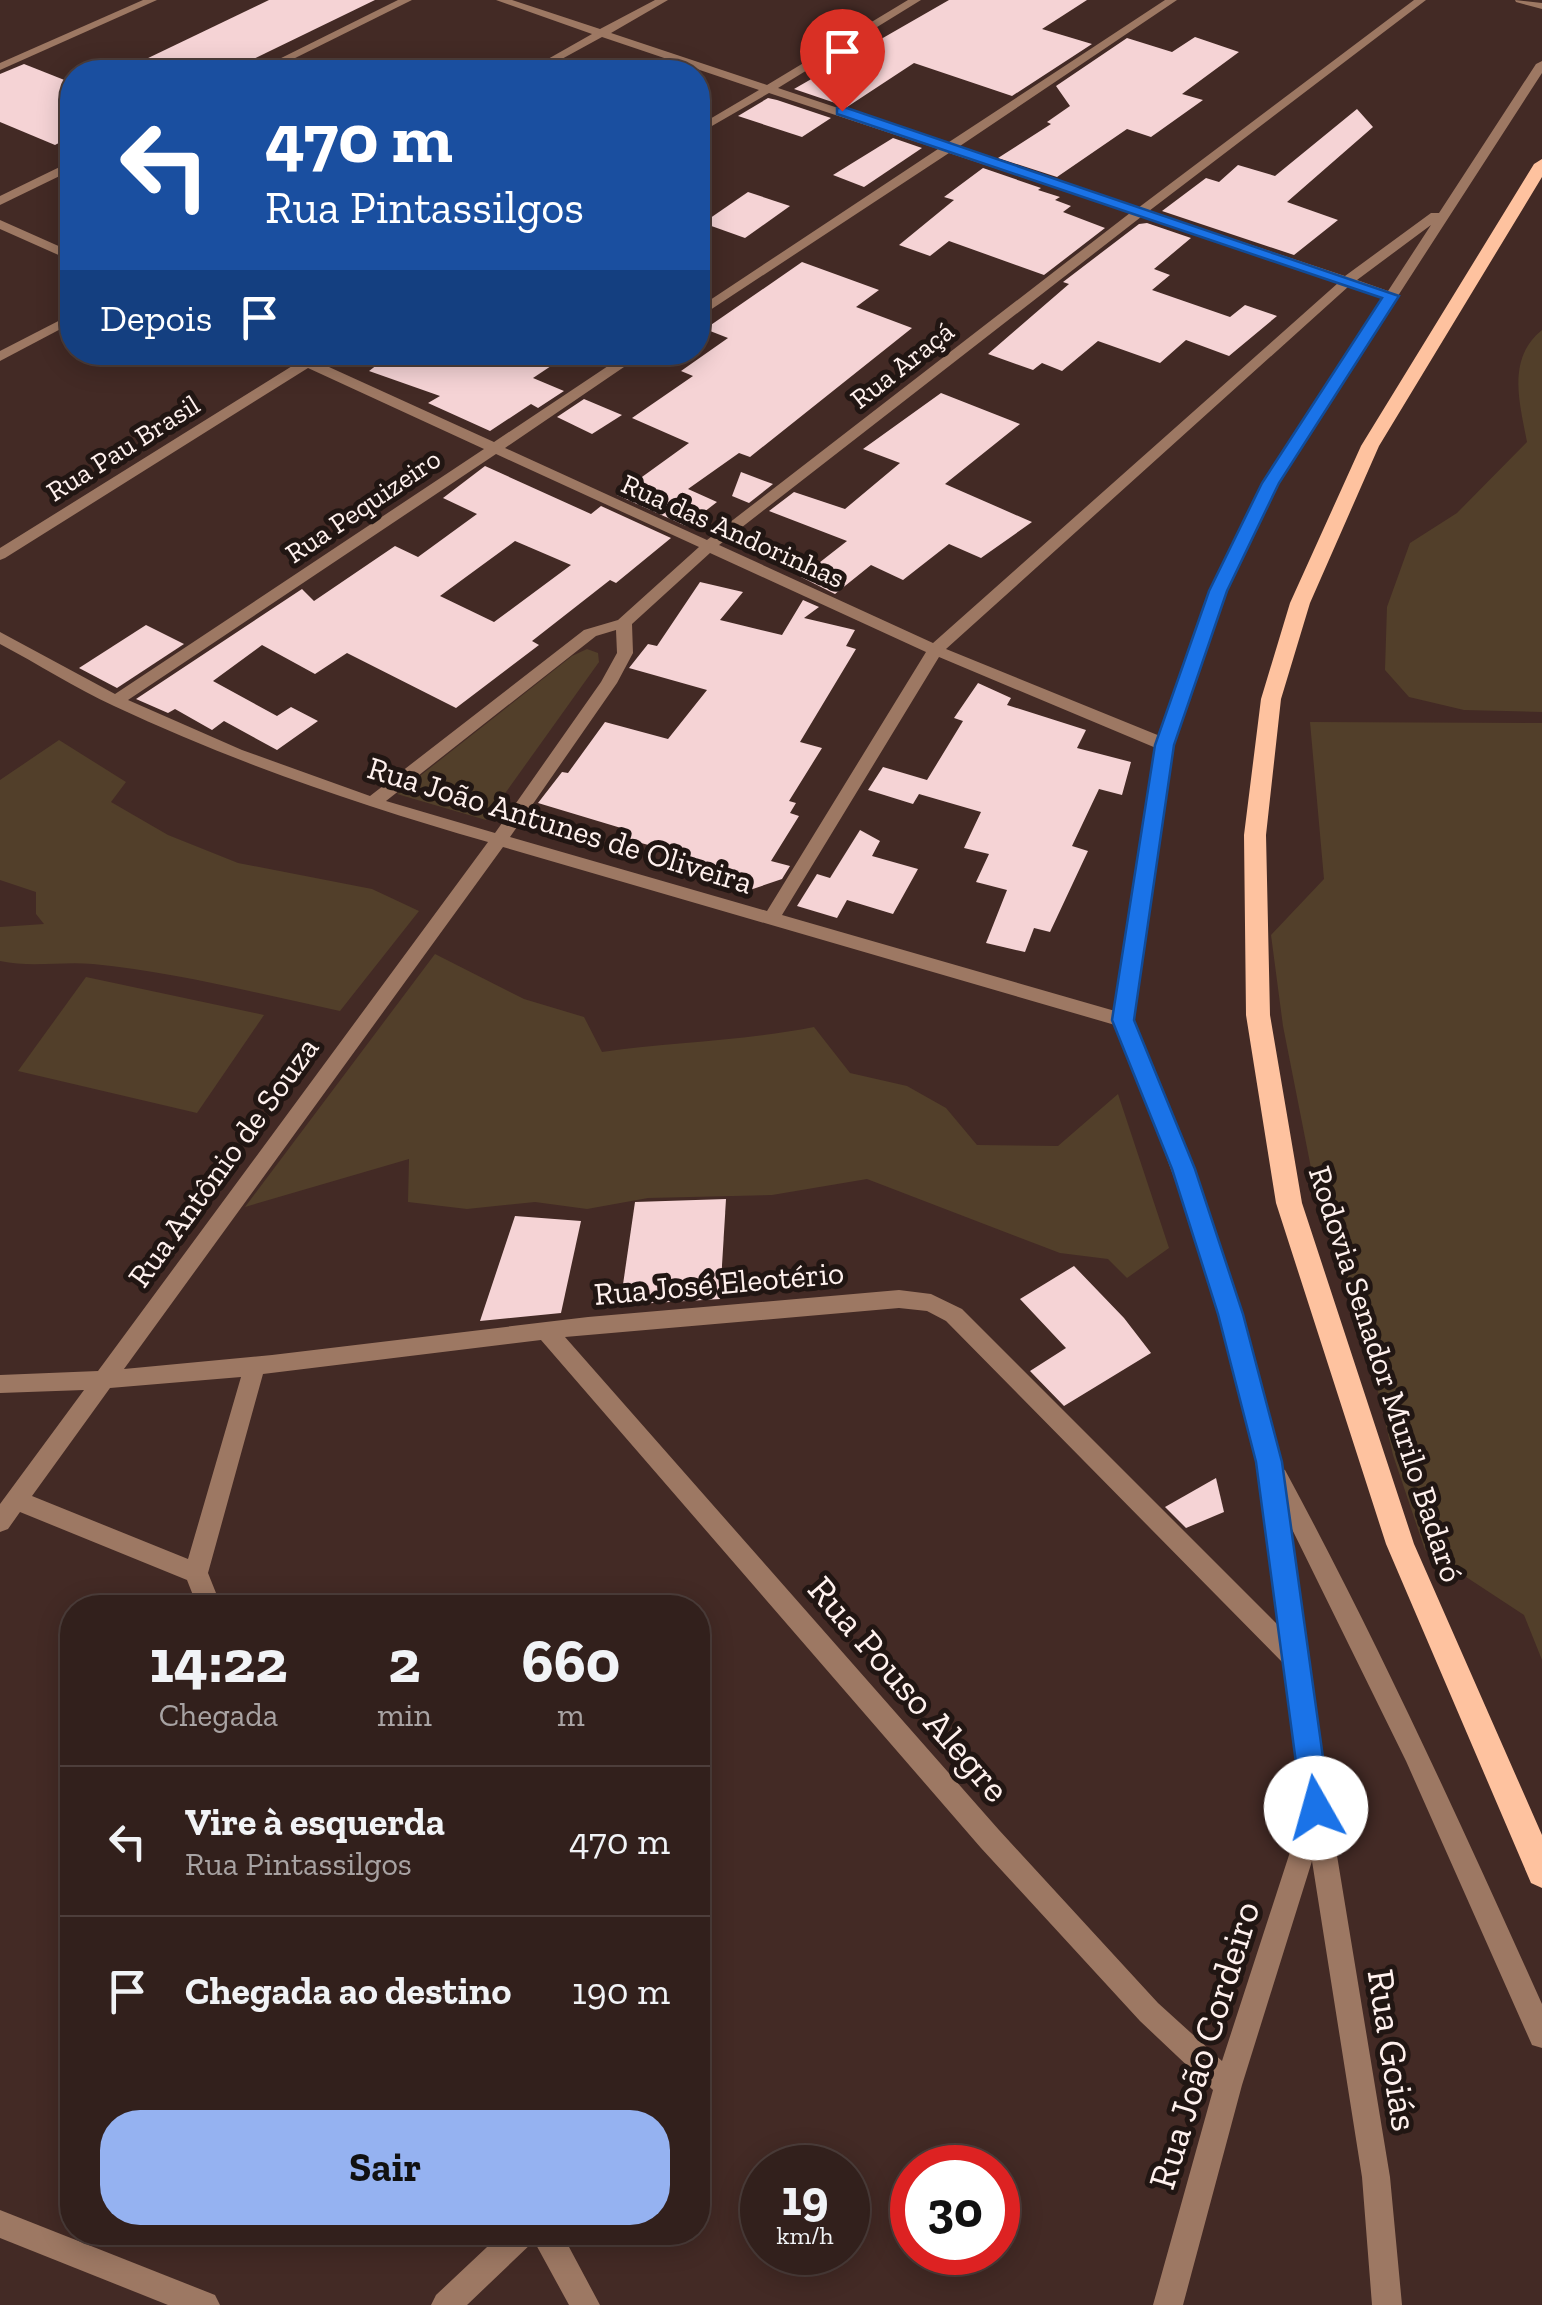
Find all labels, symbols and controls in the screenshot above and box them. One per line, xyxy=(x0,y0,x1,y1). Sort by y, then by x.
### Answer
pin xyxy=(800,9,885,112)
icon: arrive xyxy=(815,24,870,79)
text: 470 m xyxy=(265,96,453,180)
icon: left xyxy=(100,100,230,230)
text: Rua Pintassilgos xyxy=(265,181,584,235)
icon: arrive xyxy=(232,290,287,345)
text: Depois xyxy=(100,295,212,341)
street label: Rua Araçá xyxy=(844,314,961,416)
street label: Rua Pau Brasil xyxy=(40,388,206,508)
street label: Rua Pequizeiro xyxy=(279,442,447,570)
street label: Rua das Andorinhas xyxy=(616,467,850,595)
street label: Rua João Antunes de Oliveira xyxy=(363,748,757,902)
street label: Rua Antônio de Souza xyxy=(120,1030,326,1294)
street label: Rodovia Senador Murilo Badaró xyxy=(1301,1161,1471,1587)
street label: Rua José Eleotério xyxy=(592,1253,846,1313)
street label: Rua Pouso Alegre xyxy=(798,1567,1020,1811)
text: 14:22 xyxy=(150,1625,287,1697)
text: 2 xyxy=(388,1625,421,1697)
text: 660 xyxy=(521,1625,620,1697)
text: Chegada xyxy=(159,1696,278,1734)
text: min xyxy=(377,1696,432,1734)
text: m xyxy=(557,1696,585,1734)
position arrow xyxy=(1264,1756,1368,1860)
text: Vire à esquerda xyxy=(185,1799,445,1845)
icon: left xyxy=(100,1814,155,1869)
text: 470 m xyxy=(569,1818,670,1864)
text: Rua Pintassilgos xyxy=(185,1845,412,1883)
street label: Rua João Cordeiro xyxy=(1138,1896,1270,2194)
icon: arrive xyxy=(100,1964,155,2019)
street label: Rua Goiás xyxy=(1358,1966,1428,2134)
text: Chegada ao destino xyxy=(185,1968,511,2014)
text: 190 m xyxy=(572,1968,670,2014)
button: Sair xyxy=(100,2110,670,2225)
speed limit sign: 30 xyxy=(890,2145,1020,2275)
text: 19 xyxy=(782,2168,828,2228)
text: km/h xyxy=(776,2220,834,2250)

